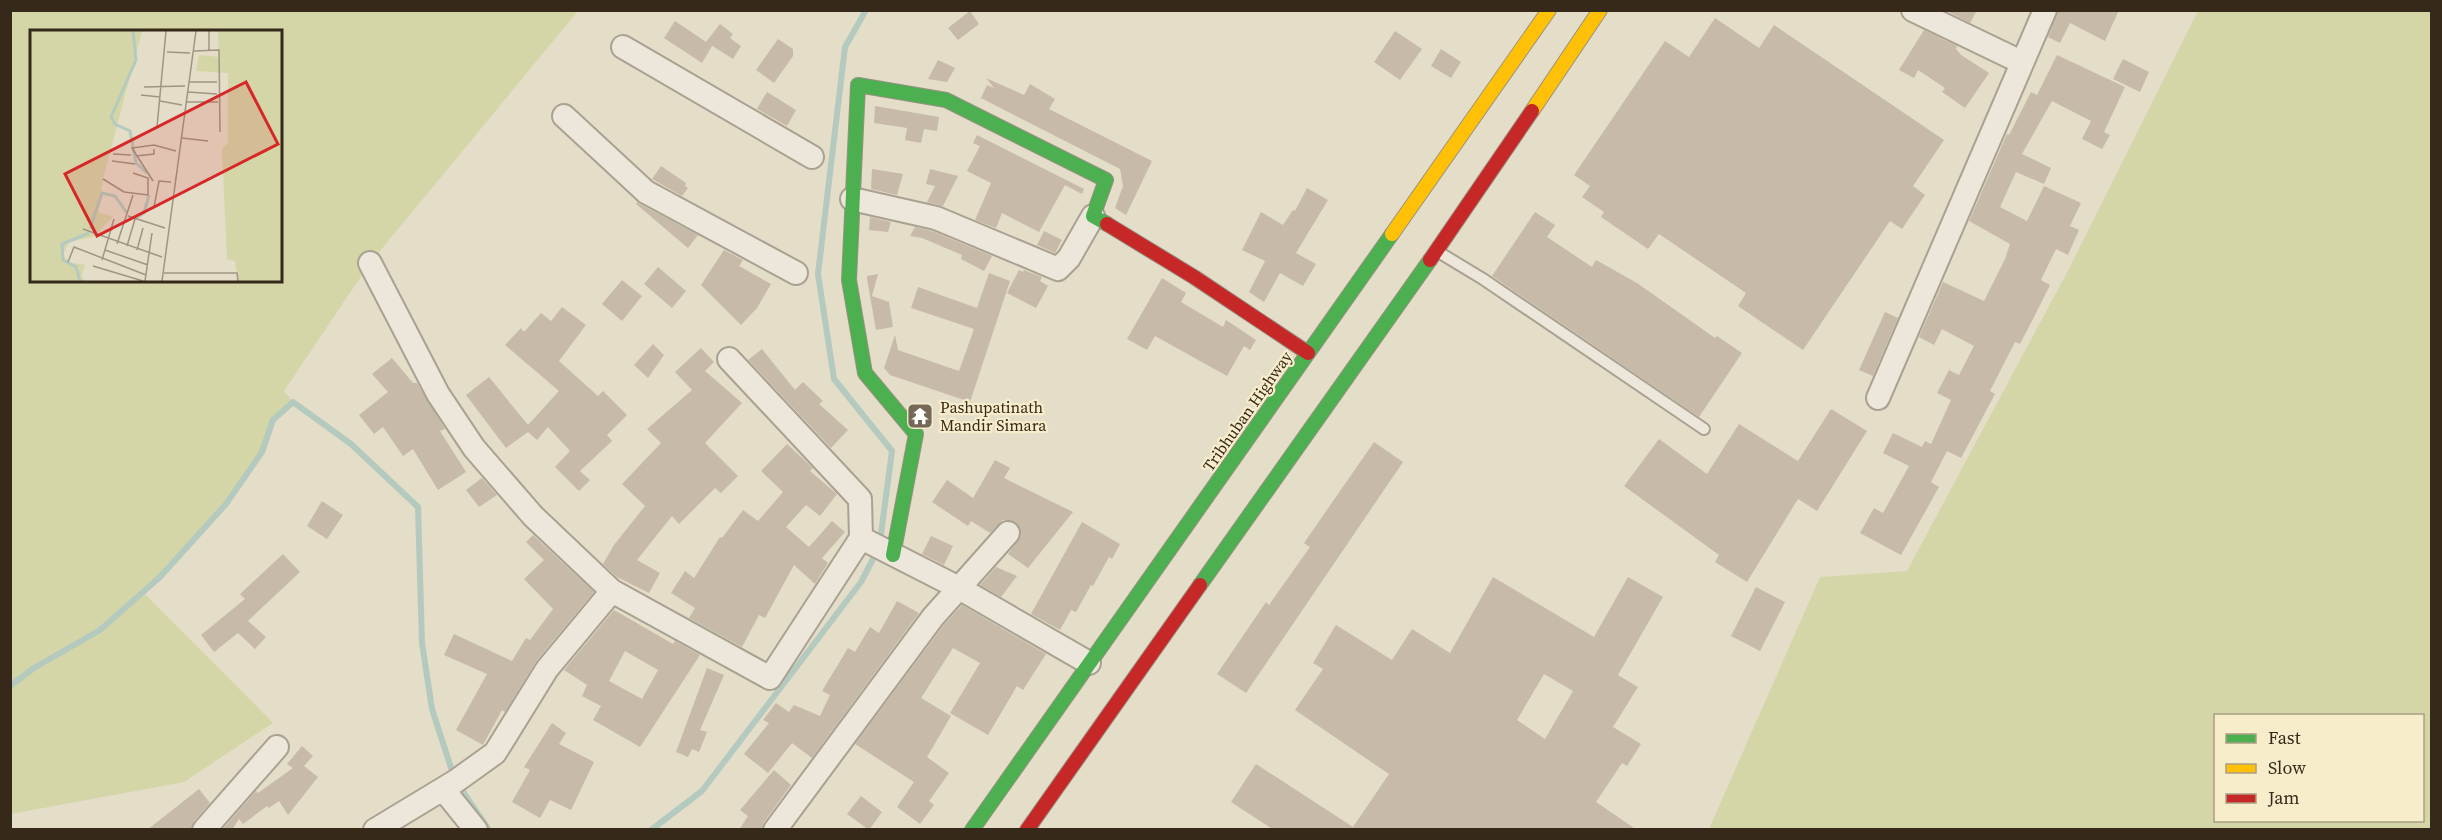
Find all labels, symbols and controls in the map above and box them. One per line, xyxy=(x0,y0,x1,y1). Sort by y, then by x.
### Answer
inset map xyxy=(30,30,282,282)
street label: Tribhuban Highway xyxy=(1197,346,1297,476)
place label: Pashupatinath Mandir Simara xyxy=(940,396,1047,436)
temple icon: Pashupatinath Mandir Simara xyxy=(905,401,935,431)
legend xyxy=(2214,714,2424,822)
text: Fast xyxy=(2268,725,2301,750)
text: Slow xyxy=(2268,755,2306,780)
text: Jam xyxy=(2267,785,2300,810)

